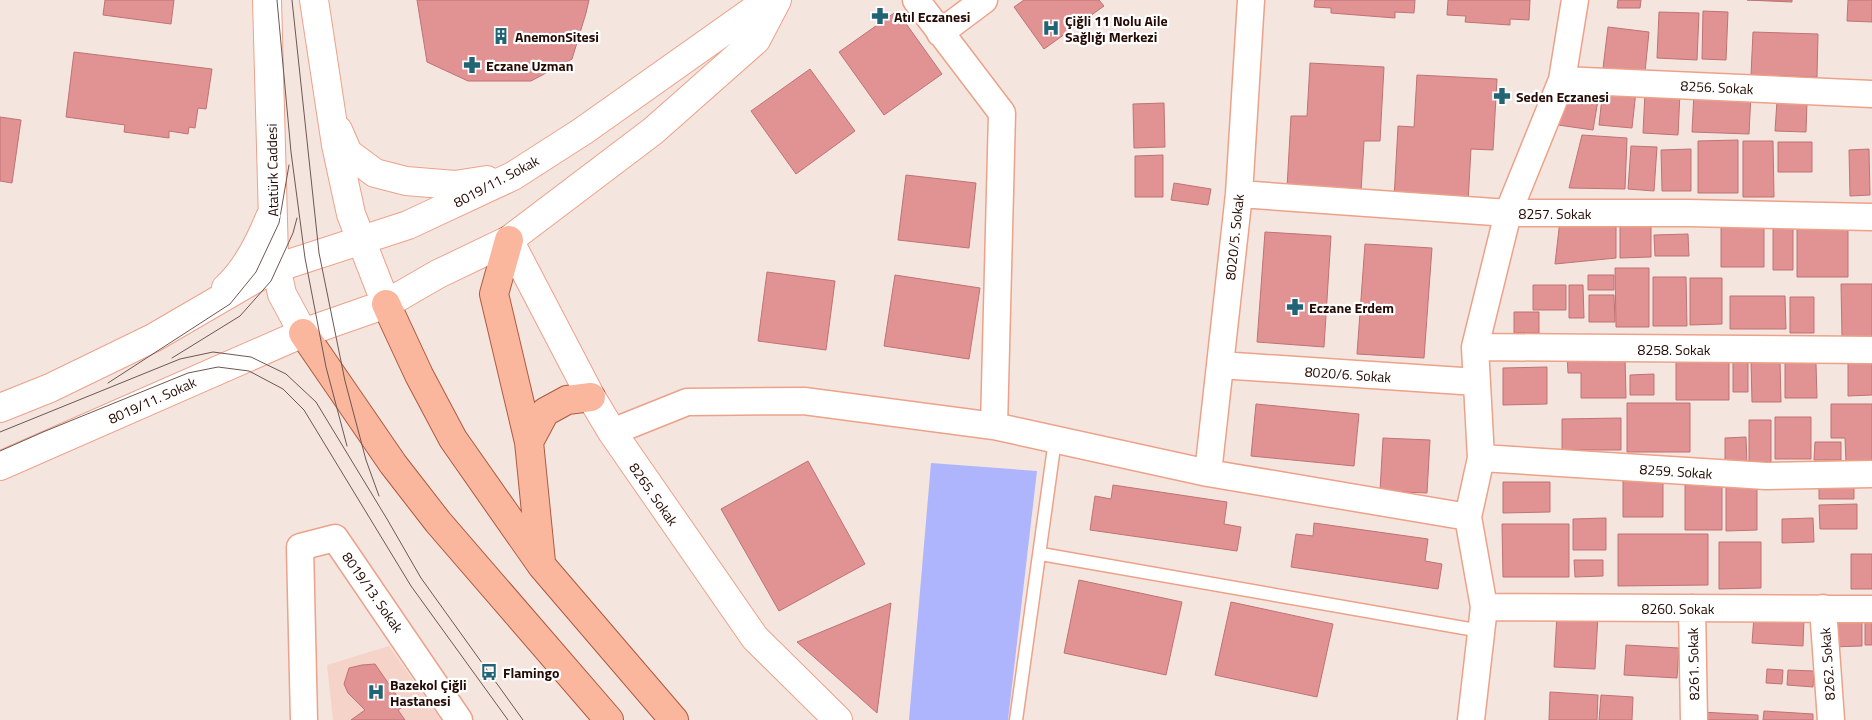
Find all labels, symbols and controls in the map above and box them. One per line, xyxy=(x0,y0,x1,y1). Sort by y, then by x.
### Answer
pharmacy icon: Atıl Eczanesi xyxy=(870,6,890,26)
place label: Atıl Eczanesi xyxy=(894,6,970,27)
place label: Çiğli 11 Nolu Aile Sağlığı Merkezi xyxy=(1065,10,1168,47)
hospital icon: Çiğli 11 Nolu Aile Sağlığı Merkezi xyxy=(1041,18,1061,38)
building icon: AnemonSitesi xyxy=(491,26,511,46)
place label: AnemonSitesi xyxy=(515,26,599,47)
pharmacy icon: Eczane Uzman xyxy=(462,55,482,75)
place label: Eczane Uzman xyxy=(486,55,573,76)
street label: 8256. Sokak xyxy=(1680,75,1754,99)
pharmacy icon: Seden Eczanesi xyxy=(1492,86,1512,106)
place label: Seden Eczanesi xyxy=(1516,86,1609,107)
street label: Atatürk Caddesi xyxy=(261,123,283,217)
street label: 8019/11. Sokak xyxy=(449,149,543,212)
street label: 8020/5. Sokak xyxy=(1219,193,1249,281)
street label: 8257. Sokak xyxy=(1519,203,1592,224)
pharmacy icon: Eczane Erdem xyxy=(1285,297,1305,317)
place label: Eczane Erdem xyxy=(1309,297,1394,318)
street label: 8258. Sokak xyxy=(1638,339,1711,360)
street label: 8020/6. Sokak xyxy=(1304,361,1392,388)
street label: 8019/11. Sokak xyxy=(105,371,200,429)
street label: 8265. Sokak xyxy=(625,458,684,530)
street label: 8259. Sokak xyxy=(1639,458,1713,484)
street label: 8019/13. Sokak xyxy=(337,547,409,637)
street label: 8260. Sokak xyxy=(1642,598,1715,619)
street label: 8261. Sokak xyxy=(1682,627,1704,701)
street label: 8262. Sokak xyxy=(1814,627,1840,701)
bus stop icon: Flamingo xyxy=(479,662,499,682)
place label: Flamingo xyxy=(503,662,559,683)
place label: Bazekol Çiğli Hastanesi xyxy=(390,674,467,711)
hospital icon: Bazekol Çiğli Hastanesi xyxy=(366,682,386,702)

